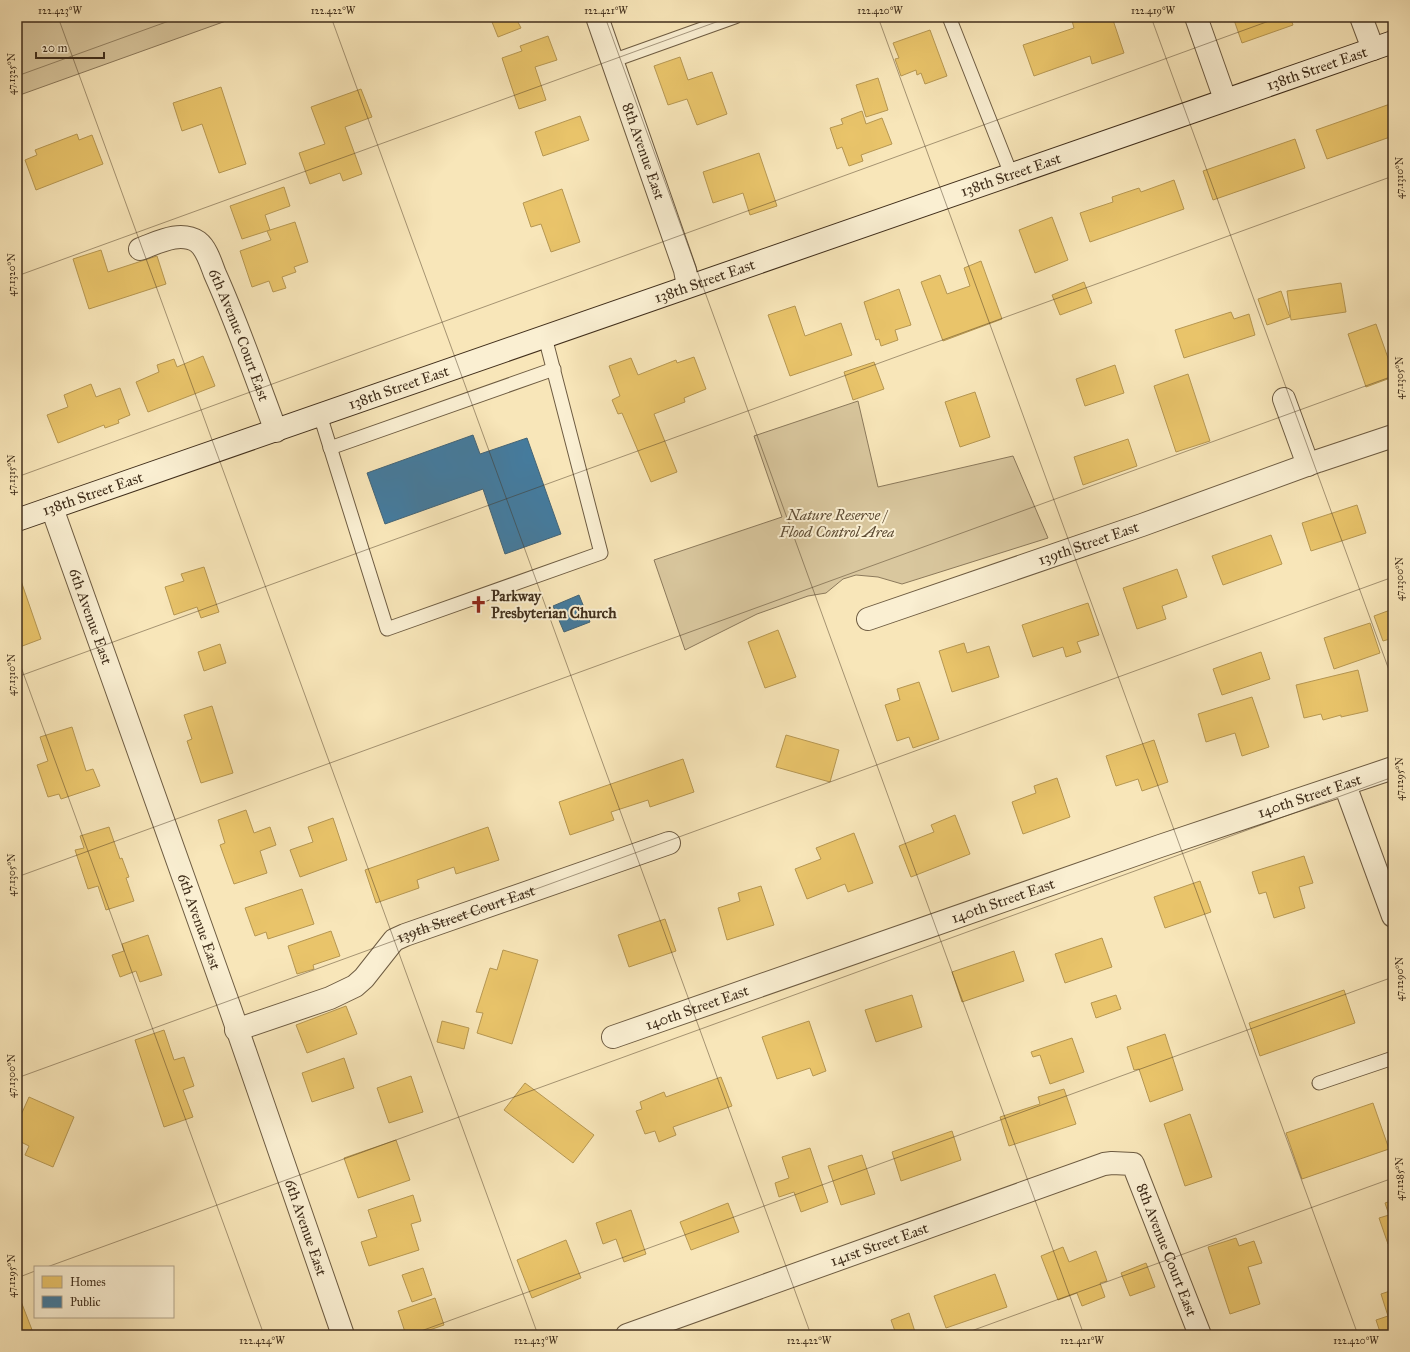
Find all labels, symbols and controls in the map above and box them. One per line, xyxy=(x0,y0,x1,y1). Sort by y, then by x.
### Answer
text: 122.423°W xyxy=(38,5,82,17)
text: 122.422°W xyxy=(311,5,356,17)
text: 122.421°W xyxy=(584,5,628,17)
text: 122.420°W xyxy=(857,5,903,17)
text: 122.419°W xyxy=(1131,5,1176,17)
scale bar xyxy=(36,34,104,60)
text: 20 m xyxy=(42,41,68,55)
street label: 138th Street East xyxy=(1264,42,1370,94)
text: 47.1325°N xyxy=(6,52,18,95)
street label: 8th Avenue East xyxy=(619,100,669,202)
street label: 138th Street East xyxy=(958,149,1064,201)
text: 47.1310°N xyxy=(1394,156,1406,199)
text: 47.1320°N xyxy=(6,253,18,297)
street label: 138th Street East xyxy=(652,255,758,307)
street label: 6th Avenue Court East xyxy=(205,266,273,404)
text: 47.1305°N xyxy=(1394,356,1406,399)
street label: 138th Street East xyxy=(346,361,452,413)
text: 47.1315°N xyxy=(6,454,18,496)
street label: 138th Street East xyxy=(40,468,146,520)
park label: Nature Reserve / Flood Control Area xyxy=(779,506,894,541)
street label: 139th Street East xyxy=(1036,518,1142,569)
text: 47.1300°N xyxy=(1394,556,1406,601)
street label: 6th Avenue East xyxy=(65,566,116,667)
place label: Parkway Presbyterian Church xyxy=(491,587,617,623)
church icon: Parkway Presbyterian Church xyxy=(468,595,488,615)
text: 47.1310°N xyxy=(6,653,18,696)
text: 47.1295°N xyxy=(1394,757,1406,801)
street label: 140th Street East xyxy=(1255,770,1364,822)
text: 47.1305°N xyxy=(6,853,18,896)
street label: 6th Avenue East xyxy=(174,871,225,973)
street label: 140th Street East xyxy=(949,874,1058,927)
street label: 139th Street Court East xyxy=(394,881,538,947)
text: 47.1290°N xyxy=(1394,956,1406,1001)
street label: 140th Street East xyxy=(643,981,752,1034)
text: 47.1300°N xyxy=(6,1053,18,1098)
text: 47.1285°N xyxy=(1394,1157,1406,1201)
street label: 6th Avenue East xyxy=(281,1177,331,1279)
street label: 8th Avenue Court East xyxy=(1133,1181,1201,1319)
street label: 141st Street East xyxy=(828,1219,931,1270)
text: 47.1295°N xyxy=(6,1254,18,1298)
legend xyxy=(34,1266,174,1318)
text: Homes xyxy=(70,1275,106,1289)
text: Public xyxy=(70,1295,101,1309)
text: 122.424°W xyxy=(239,1335,285,1347)
text: 122.423°W xyxy=(514,1335,558,1347)
text: 122.422°W xyxy=(787,1335,832,1347)
text: 122.421°W xyxy=(1060,1335,1104,1347)
text: 122.420°W xyxy=(1333,1335,1379,1347)

